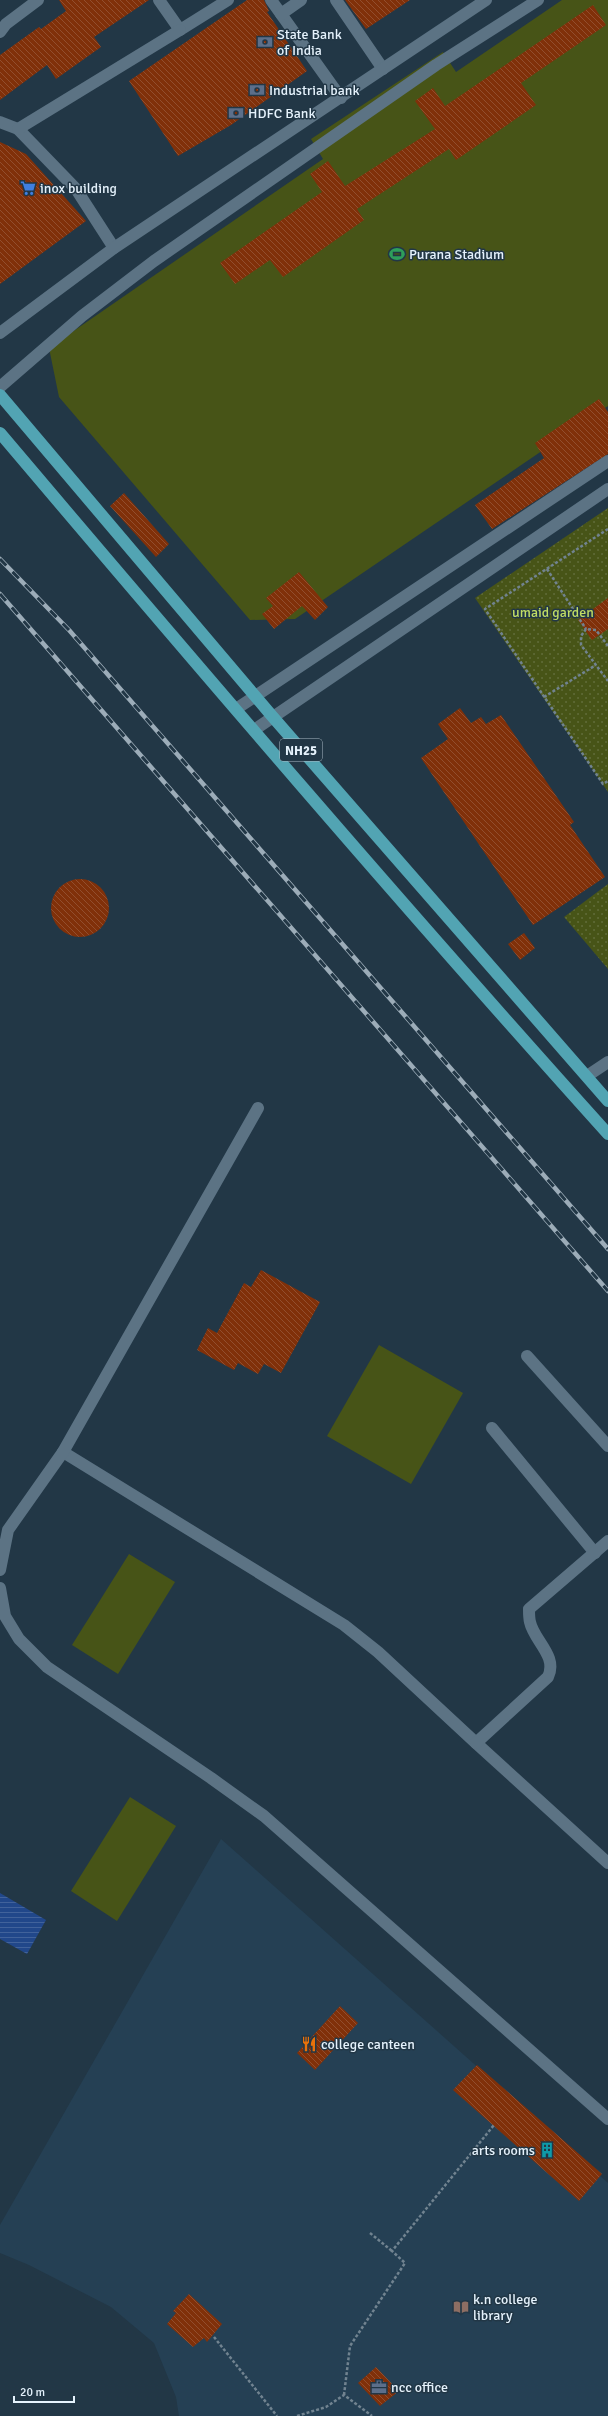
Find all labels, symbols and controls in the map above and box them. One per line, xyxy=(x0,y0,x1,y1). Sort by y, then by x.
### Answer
place label: State Bank of India xyxy=(277,26,342,59)
bank icon: State Bank of India xyxy=(256,33,274,51)
bank icon: Industrial bank xyxy=(248,81,266,99)
place label: Industrial bank xyxy=(269,82,359,99)
bank icon: HDFC Bank xyxy=(227,104,245,122)
place label: HDFC Bank xyxy=(248,105,316,122)
supermarket icon: inox building xyxy=(19,179,37,197)
place label: inox building xyxy=(40,180,117,197)
sports icon: Purana Stadium xyxy=(388,245,406,263)
place label: Purana Stadium xyxy=(409,246,504,263)
park label: umaid garden xyxy=(512,604,594,621)
road number: NH25 xyxy=(280,739,322,761)
restaurant icon: college canteen xyxy=(300,2035,318,2053)
place label: college canteen xyxy=(321,2036,415,2053)
building icon: arts rooms xyxy=(538,2141,556,2159)
place label: arts rooms xyxy=(472,2142,535,2159)
place label: k.n college library xyxy=(473,2291,538,2324)
library icon: k.n college library xyxy=(452,2298,470,2316)
scale bar xyxy=(14,2378,74,2404)
office icon: ncc office xyxy=(370,2378,388,2396)
place label: ncc office xyxy=(391,2379,448,2396)
text: 20 m xyxy=(20,2385,45,2400)

